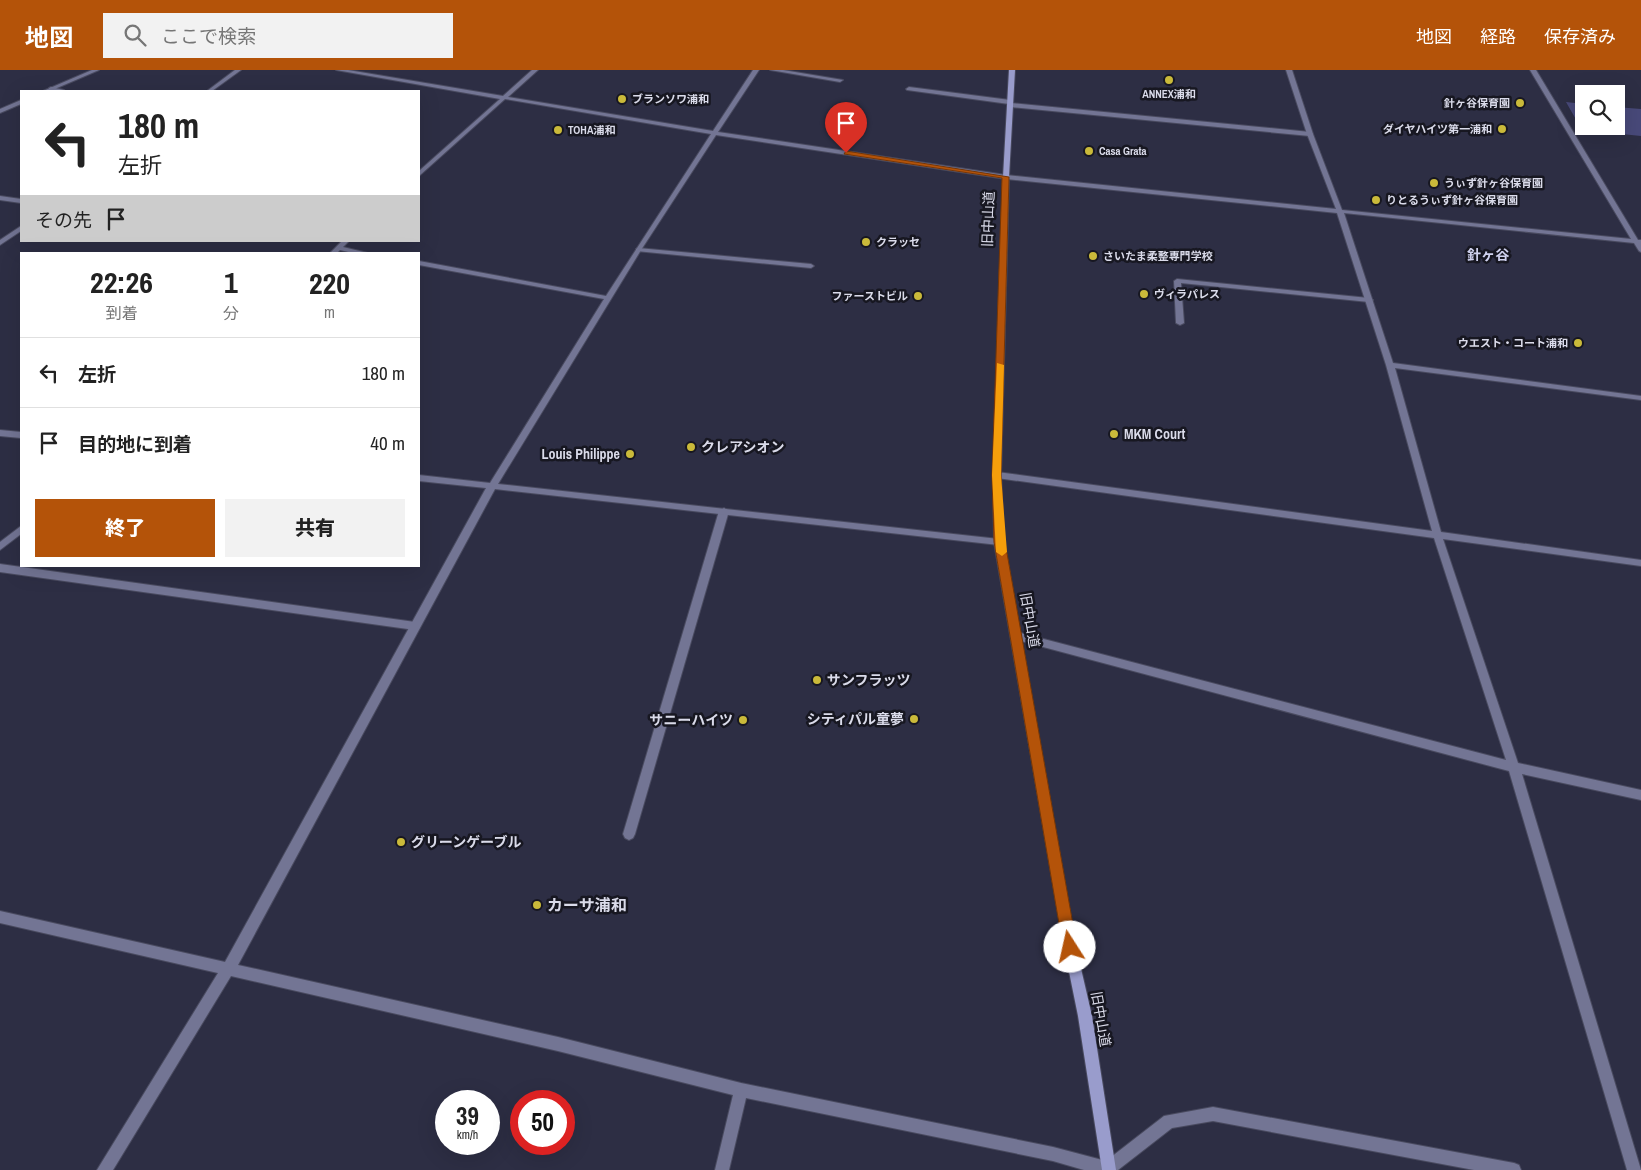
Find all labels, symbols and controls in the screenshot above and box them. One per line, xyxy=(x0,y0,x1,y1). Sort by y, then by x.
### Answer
search box xyxy=(103,13,453,58)
text: 地図 xyxy=(25,21,73,53)
icon: search xyxy=(121,21,149,49)
text: ここで検索 xyxy=(161,23,256,49)
text: 地図 xyxy=(1416,24,1452,49)
text: 経路 xyxy=(1480,24,1516,49)
text: 保存済み xyxy=(1544,24,1616,49)
marker: ANNEX浦和 xyxy=(1163,74,1175,86)
map controls xyxy=(1575,85,1625,135)
button: search xyxy=(1575,85,1625,135)
place label: ANNEX浦和 xyxy=(1142,87,1196,101)
place label: ブランソワ浦和 xyxy=(632,92,709,106)
marker: ブランソワ浦和 xyxy=(616,93,628,105)
place label: 針ヶ谷保育園 xyxy=(1443,96,1510,110)
marker: 針ヶ谷保育園 xyxy=(1514,97,1526,109)
text: 180 m xyxy=(118,102,199,149)
pin xyxy=(825,102,867,153)
icon: arrive xyxy=(832,109,860,137)
icon: left xyxy=(35,110,100,175)
place label: ダイヤハイツ第一浦和 xyxy=(1383,122,1492,136)
place label: TOHA浦和 xyxy=(568,123,615,137)
marker: ダイヤハイツ第一浦和 xyxy=(1496,123,1508,135)
marker: TOHA浦和 xyxy=(552,124,564,136)
place label: Casa Grata xyxy=(1099,144,1147,158)
marker: Casa Grata xyxy=(1083,145,1095,157)
text: 左折 xyxy=(118,150,162,180)
place label: うぃず針ヶ谷保育園 xyxy=(1444,176,1543,190)
marker: うぃず針ヶ谷保育園 xyxy=(1428,177,1440,189)
street label: 旧中山道 xyxy=(978,191,998,247)
place label: りとるうぃず針ヶ谷保育園 xyxy=(1386,193,1518,207)
marker: りとるうぃず針ヶ谷保育園 xyxy=(1370,194,1382,206)
icon: arrive xyxy=(102,205,130,233)
text: その先 xyxy=(35,207,92,233)
place label: クラッセ xyxy=(876,235,920,249)
marker: クラッセ xyxy=(860,236,872,248)
district label: 針ヶ谷 xyxy=(1467,246,1510,264)
place label: さいたま柔整専門学校 xyxy=(1103,249,1213,263)
marker: さいたま柔整専門学校 xyxy=(1087,250,1099,262)
text: 22:26 xyxy=(90,262,153,302)
text: 1 xyxy=(224,262,238,302)
text: 220 xyxy=(309,263,350,303)
place label: ヴィラパレス xyxy=(1154,287,1220,301)
marker: ヴィラパレス xyxy=(1138,288,1150,300)
place label: ファーストビル xyxy=(832,289,908,303)
marker: ファーストビル xyxy=(912,290,924,302)
text: m xyxy=(324,301,335,323)
text: 到着 xyxy=(105,302,137,324)
text: 分 xyxy=(223,302,239,324)
place label: ウエスト・コート浦和 xyxy=(1458,336,1568,350)
marker: ウエスト・コート浦和 xyxy=(1572,337,1584,349)
icon: left xyxy=(35,359,63,387)
text: 180 m xyxy=(362,360,405,386)
text: 左折 xyxy=(78,361,116,387)
place label: MKM Court xyxy=(1124,425,1185,443)
marker: MKM Court xyxy=(1108,428,1120,440)
icon: arrive xyxy=(35,429,63,457)
text: 40 m xyxy=(370,430,405,456)
text: 目的地に到着 xyxy=(78,431,192,457)
place label: クレアシオン xyxy=(701,438,784,456)
marker: クレアシオン xyxy=(685,441,697,453)
place label: Louis Philippe xyxy=(542,445,620,463)
marker: Louis Philippe xyxy=(624,448,636,460)
button: 終了 xyxy=(35,499,215,557)
button: 共有 xyxy=(225,499,405,557)
street label: 旧中山道 xyxy=(1016,591,1044,649)
place label: サンフラッツ xyxy=(827,671,911,689)
marker: サンフラッツ xyxy=(811,674,823,686)
place label: シティパル童夢 xyxy=(807,710,904,728)
place label: サニーハイツ xyxy=(650,711,733,729)
marker: シティパル童夢 xyxy=(908,713,920,725)
marker: サニーハイツ xyxy=(737,714,749,726)
place label: グリーンゲーブル xyxy=(411,833,521,851)
marker: グリーンゲーブル xyxy=(395,836,407,848)
place label: カーサ浦和 xyxy=(547,894,627,916)
marker: カーサ浦和 xyxy=(531,899,543,911)
position arrow xyxy=(1043,920,1095,972)
street label: 旧中山道 xyxy=(1087,990,1115,1048)
speed limit sign: 50 xyxy=(510,1090,575,1155)
text: 39 xyxy=(456,1099,479,1133)
text: km/h xyxy=(457,1127,478,1143)

